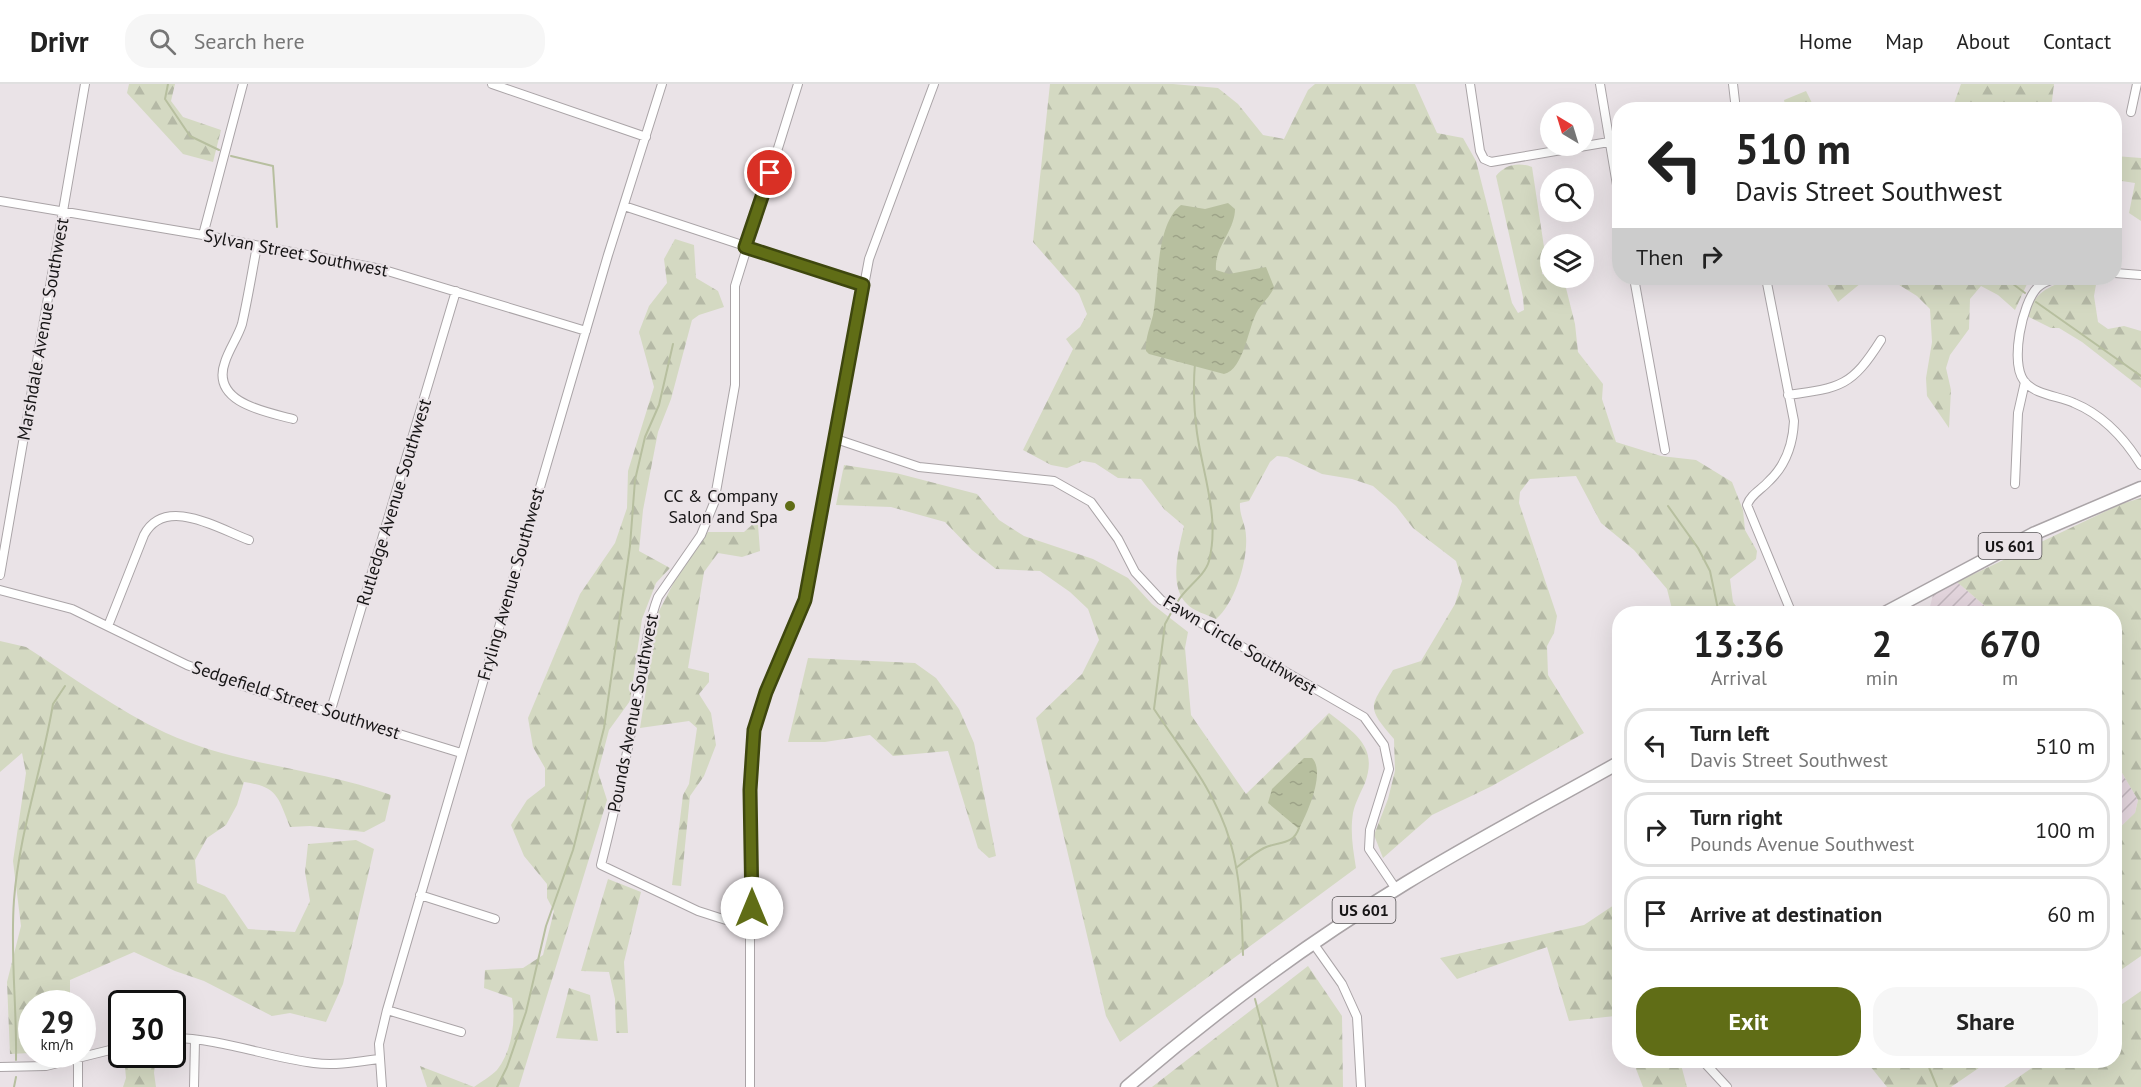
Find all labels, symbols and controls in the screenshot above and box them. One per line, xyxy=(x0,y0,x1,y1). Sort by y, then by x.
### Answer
search box xyxy=(125,14,545,68)
text: Drivr xyxy=(30,23,89,60)
icon: search xyxy=(146,25,179,58)
text: Search here xyxy=(194,27,305,55)
text: Home xyxy=(1799,28,1852,55)
text: Map xyxy=(1885,28,1924,55)
text: About xyxy=(1957,28,2010,55)
text: Contact xyxy=(2043,28,2111,55)
north arrow xyxy=(1540,102,1594,156)
map controls xyxy=(1540,102,1594,288)
text: 510 m xyxy=(1735,121,1851,176)
icon: left xyxy=(1636,126,1714,204)
pin xyxy=(744,147,795,198)
icon: arrive xyxy=(753,156,786,189)
button: search xyxy=(1540,168,1594,222)
text: Davis Street Southwest xyxy=(1735,174,2002,208)
street label: Marshdale Avenue Southwest xyxy=(12,216,73,442)
street label: Sylvan Street Southwest xyxy=(202,223,390,282)
button: layers xyxy=(1540,234,1594,288)
icon: right xyxy=(1695,240,1728,273)
text: Then xyxy=(1636,243,1683,271)
street label: Rutledge Avenue Southwest xyxy=(351,396,436,608)
place label: CC & Company Salon and Spa xyxy=(664,484,779,528)
street label: Fryling Avenue Southwest xyxy=(472,485,549,683)
marker: CC & Company Salon and Spa xyxy=(783,499,797,513)
road number: US 601 xyxy=(1978,533,2042,559)
street label: Fawn Circle Southwest xyxy=(1159,590,1321,700)
street label: Pounds Avenue Southwest xyxy=(602,612,663,814)
text: 13:36 xyxy=(1693,620,1785,667)
text: 2 xyxy=(1872,620,1892,667)
text: 670 xyxy=(1980,620,2041,667)
street label: Sedgefield Street Southwest xyxy=(189,655,403,744)
text: Arrival xyxy=(1711,665,1767,691)
text: min xyxy=(1866,665,1898,691)
text: m xyxy=(2002,665,2018,691)
text: Turn left xyxy=(1690,719,1770,747)
icon: left xyxy=(1639,729,1672,762)
text: 510 m xyxy=(2035,732,2095,760)
text: Davis Street Southwest xyxy=(1690,747,1888,773)
text: Turn right xyxy=(1690,803,1782,831)
icon: right xyxy=(1639,813,1672,846)
text: 100 m xyxy=(2035,816,2095,844)
text: Pounds Avenue Southwest xyxy=(1690,831,1914,857)
position arrow xyxy=(720,876,784,940)
road number: US 601 xyxy=(1332,897,1396,923)
icon: arrive xyxy=(1639,897,1672,930)
text: Arrive at destination xyxy=(1690,900,1882,928)
text: 60 m xyxy=(2047,900,2095,928)
button: Exit xyxy=(1636,987,1861,1056)
button: Share xyxy=(1873,987,2098,1056)
speed limit sign: 30 xyxy=(108,990,186,1068)
text: 29 xyxy=(40,1002,74,1041)
text: km/h xyxy=(41,1035,73,1054)

